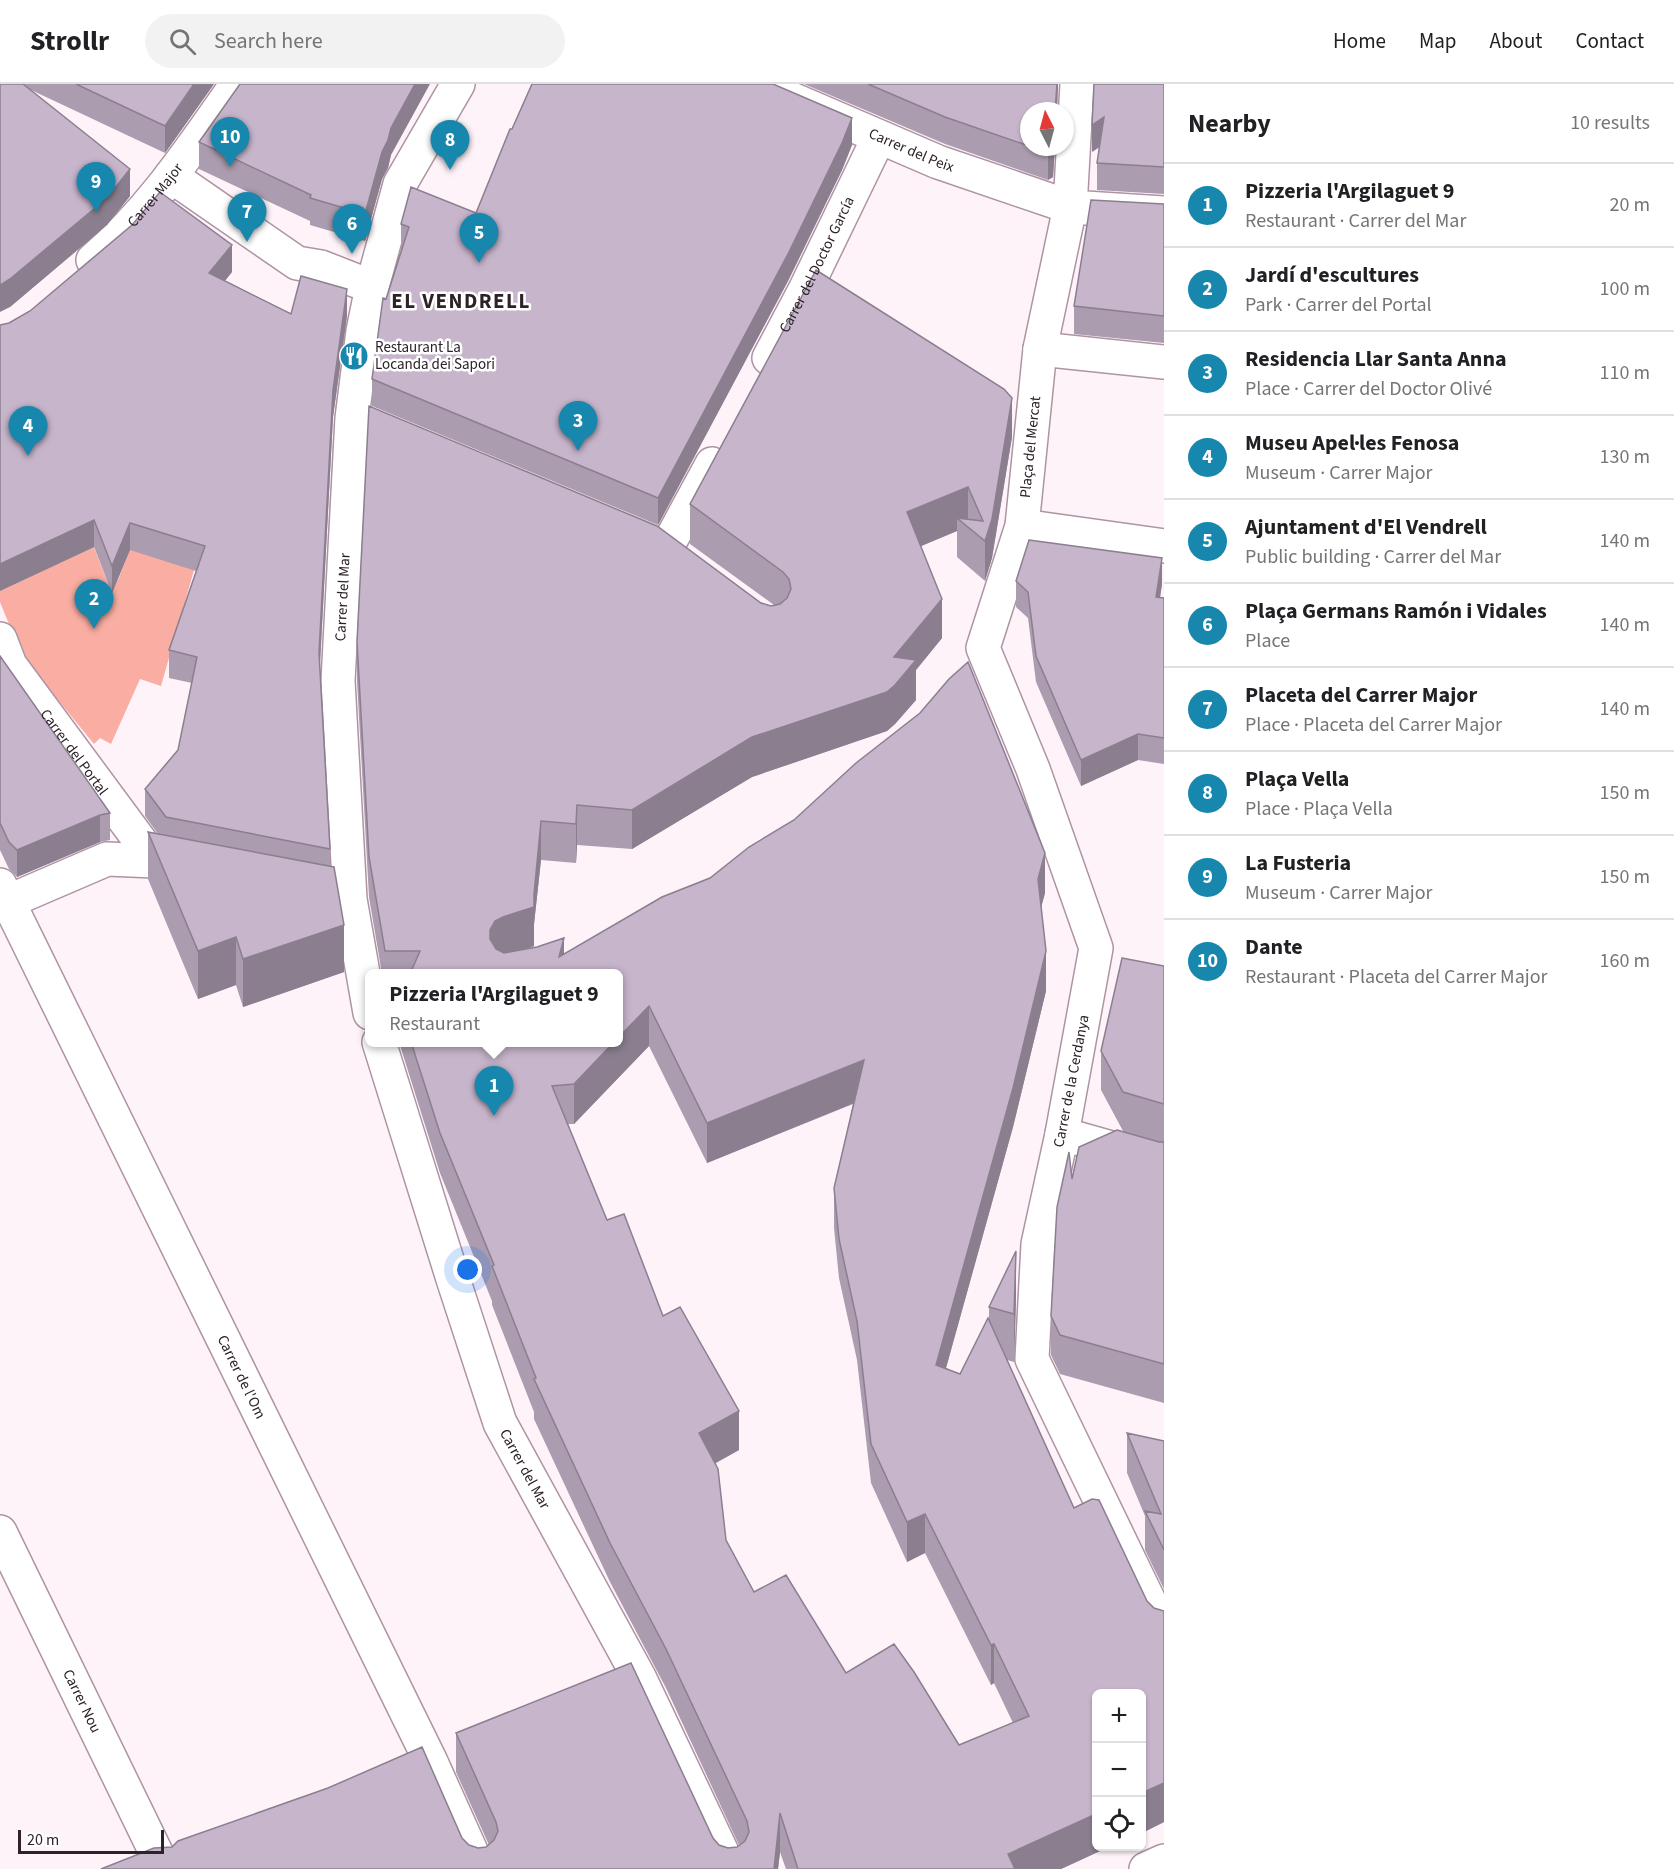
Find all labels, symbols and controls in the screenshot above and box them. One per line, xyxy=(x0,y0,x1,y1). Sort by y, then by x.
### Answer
search box xyxy=(145,14,565,68)
text: Strollr xyxy=(30,21,109,61)
icon: search xyxy=(166,25,199,58)
text: Search here xyxy=(214,25,323,57)
text: Home xyxy=(1333,26,1386,56)
text: Map xyxy=(1419,26,1457,56)
text: About xyxy=(1490,26,1542,56)
text: Contact xyxy=(1575,26,1644,56)
north arrow xyxy=(1020,102,1074,156)
text: Nearby xyxy=(1188,105,1271,142)
text: 10 results xyxy=(1570,109,1650,137)
pin: 10 xyxy=(210,118,250,167)
pin: 8 xyxy=(430,120,470,170)
street label: Carrer del Peix xyxy=(865,123,957,178)
street label: Carrer Major xyxy=(123,158,189,232)
pin: 9 xyxy=(76,162,116,212)
text: Pizzeria l'Argilaguet 9 xyxy=(1245,175,1454,207)
text: 1 xyxy=(1202,191,1213,219)
text: 20 m xyxy=(1610,191,1650,219)
pin: 7 xyxy=(228,192,266,242)
street label: Carrer del Doctor García xyxy=(774,193,860,337)
pin: 6 xyxy=(332,204,372,254)
text: Restaurant · Carrer del Mar xyxy=(1245,207,1466,235)
pin: 5 xyxy=(460,214,498,263)
text: Jardí d'escultures xyxy=(1245,259,1419,291)
text: 2 xyxy=(1202,275,1213,303)
text: 100 m xyxy=(1600,275,1650,303)
district label: EL VENDRELL xyxy=(391,286,531,316)
text: Park · Carrer del Portal xyxy=(1245,291,1432,319)
place label: Restaurant La Locanda dei Sapori xyxy=(375,337,495,375)
restaurant icon: Restaurant La Locanda dei Sapori xyxy=(338,340,370,372)
text: Residencia Llar Santa Anna xyxy=(1245,343,1507,375)
text: 3 xyxy=(1202,359,1213,387)
text: 110 m xyxy=(1600,359,1650,387)
text: Place · Carrer del Doctor Olivé xyxy=(1245,375,1492,403)
street label: Plaça del Mercat xyxy=(1015,395,1046,499)
pin: 3 xyxy=(558,402,598,451)
pin: 4 xyxy=(9,406,48,456)
text: Museu Apel·les Fenosa xyxy=(1245,427,1459,459)
text: 4 xyxy=(1202,443,1213,471)
text: 130 m xyxy=(1600,443,1650,471)
text: Museum · Carrer Major xyxy=(1245,459,1433,487)
text: Ajuntament d'El Vendrell xyxy=(1245,511,1487,543)
text: 5 xyxy=(1202,527,1213,555)
text: 140 m xyxy=(1600,527,1650,555)
text: Public building · Carrer del Mar xyxy=(1245,543,1501,571)
street label: Carrer del Mar xyxy=(330,552,356,642)
pin: 2 xyxy=(74,580,113,629)
text: Plaça Germans Ramón i Vidales xyxy=(1245,595,1547,627)
text: 6 xyxy=(1202,611,1213,639)
text: 140 m xyxy=(1600,611,1650,639)
text: Place xyxy=(1245,627,1290,655)
text: Placeta del Carrer Major xyxy=(1245,679,1477,711)
text: 7 xyxy=(1202,695,1213,723)
text: 140 m xyxy=(1600,695,1650,723)
street label: Carrer del Portal xyxy=(35,705,113,800)
text: Place · Placeta del Carrer Major xyxy=(1245,711,1502,739)
text: Plaça Vella xyxy=(1245,763,1349,795)
text: 8 xyxy=(1202,779,1213,807)
text: 150 m xyxy=(1600,779,1650,807)
text: Place · Plaça Vella xyxy=(1245,795,1393,823)
text: La Fusteria xyxy=(1245,847,1351,879)
text: 9 xyxy=(1202,863,1213,891)
text: 150 m xyxy=(1600,863,1650,891)
text: Museum · Carrer Major xyxy=(1245,879,1433,907)
text: Dante xyxy=(1245,931,1303,963)
text: 10 xyxy=(1197,947,1218,975)
text: 160 m xyxy=(1600,947,1650,975)
text: Restaurant · Placeta del Carrer Major xyxy=(1245,963,1547,991)
popup xyxy=(365,969,623,1047)
text: Pizzeria l'Argilaguet 9 xyxy=(389,978,599,1010)
text: Restaurant xyxy=(389,1010,480,1038)
street label: Carrer de la Cerdanya xyxy=(1048,1013,1095,1149)
pin: 1 xyxy=(474,1066,514,1116)
your location xyxy=(453,1255,482,1284)
street label: Carrer de l'Om xyxy=(212,1332,271,1422)
street label: Carrer del Mar xyxy=(494,1425,555,1514)
street label: Carrer Nou xyxy=(57,1666,106,1736)
map controls xyxy=(1092,1689,1146,1851)
button: + xyxy=(1092,1689,1146,1743)
button: − xyxy=(1092,1743,1146,1797)
button: locate xyxy=(1092,1797,1146,1851)
scale bar xyxy=(18,1827,164,1854)
text: 20 m xyxy=(27,1829,59,1851)

